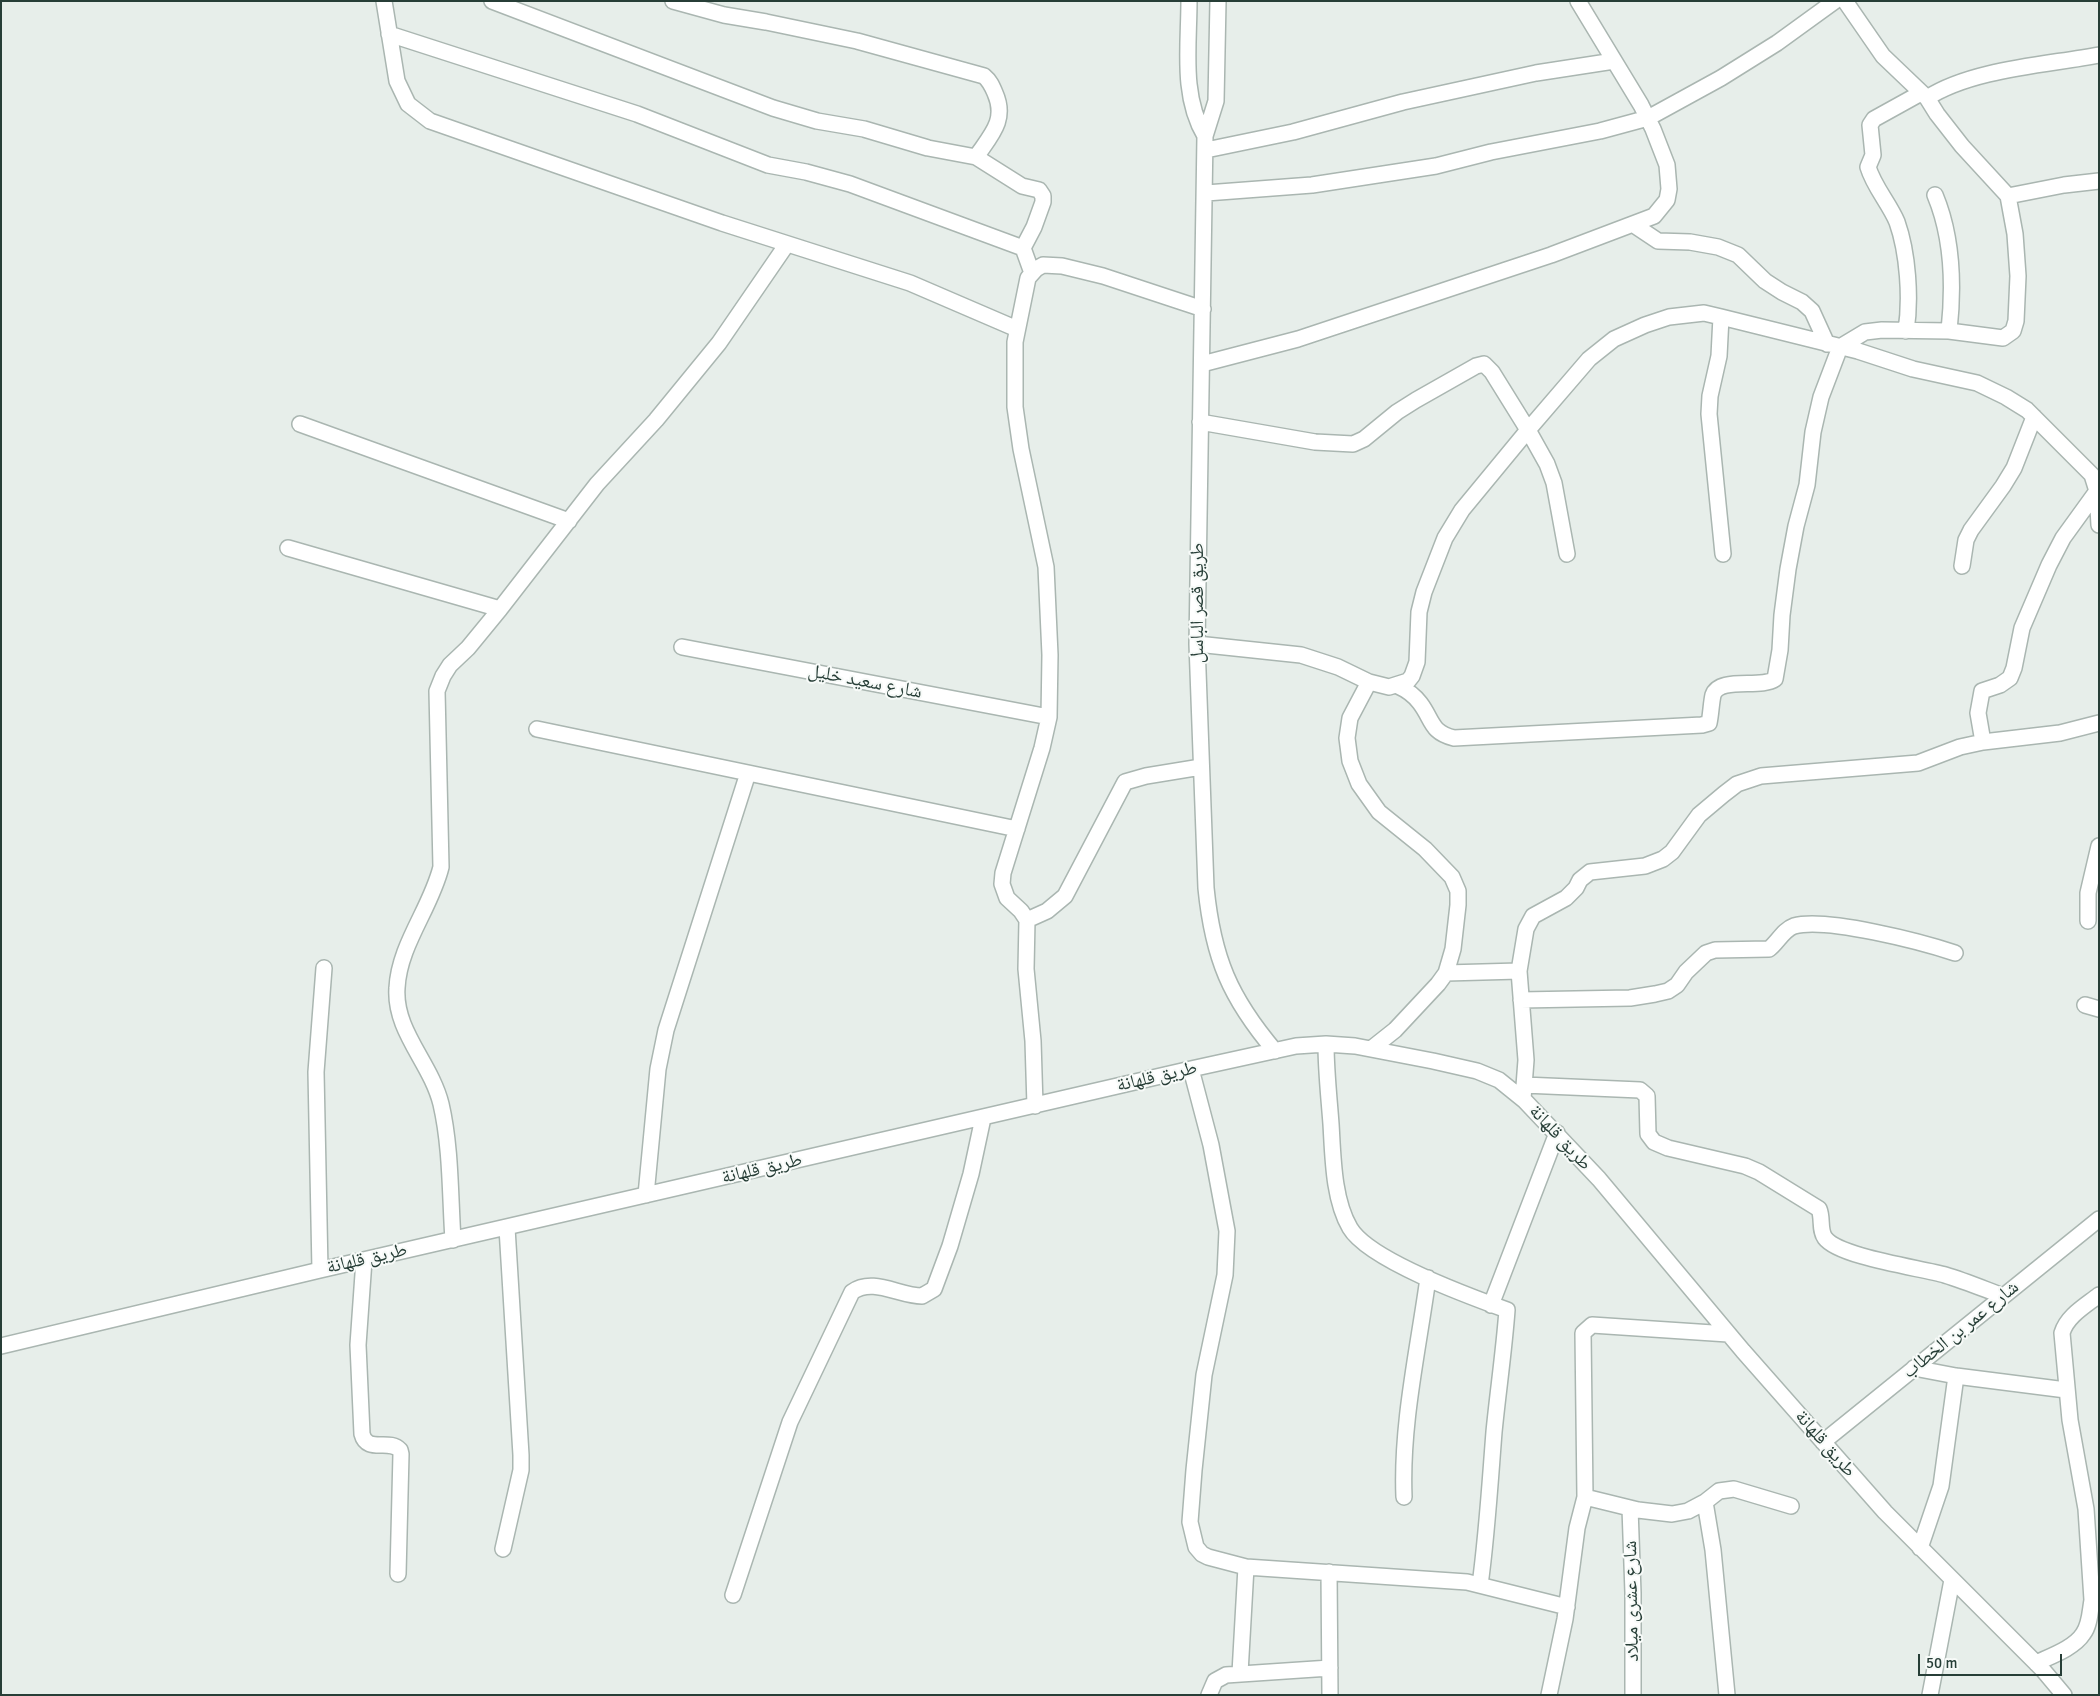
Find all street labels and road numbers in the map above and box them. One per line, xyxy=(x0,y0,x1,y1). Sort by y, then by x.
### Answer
street label: طريق قصر الباسل xyxy=(1187,543,1209,663)
street label: شارع سعيد خليل xyxy=(806,660,924,704)
street label: طريق قلهانة xyxy=(1115,1057,1199,1097)
street label: طريق قلهانة xyxy=(1524,1100,1596,1176)
street label: طريق قلهانة xyxy=(720,1149,804,1189)
street label: طريق قلهانة xyxy=(325,1239,409,1279)
street label: شارع عمر بن الخطاب xyxy=(1898,1276,2024,1384)
street label: طريق قلهانة xyxy=(1790,1406,1860,1482)
street label: شارع عشرى ميلاد xyxy=(1620,1540,1644,1662)

